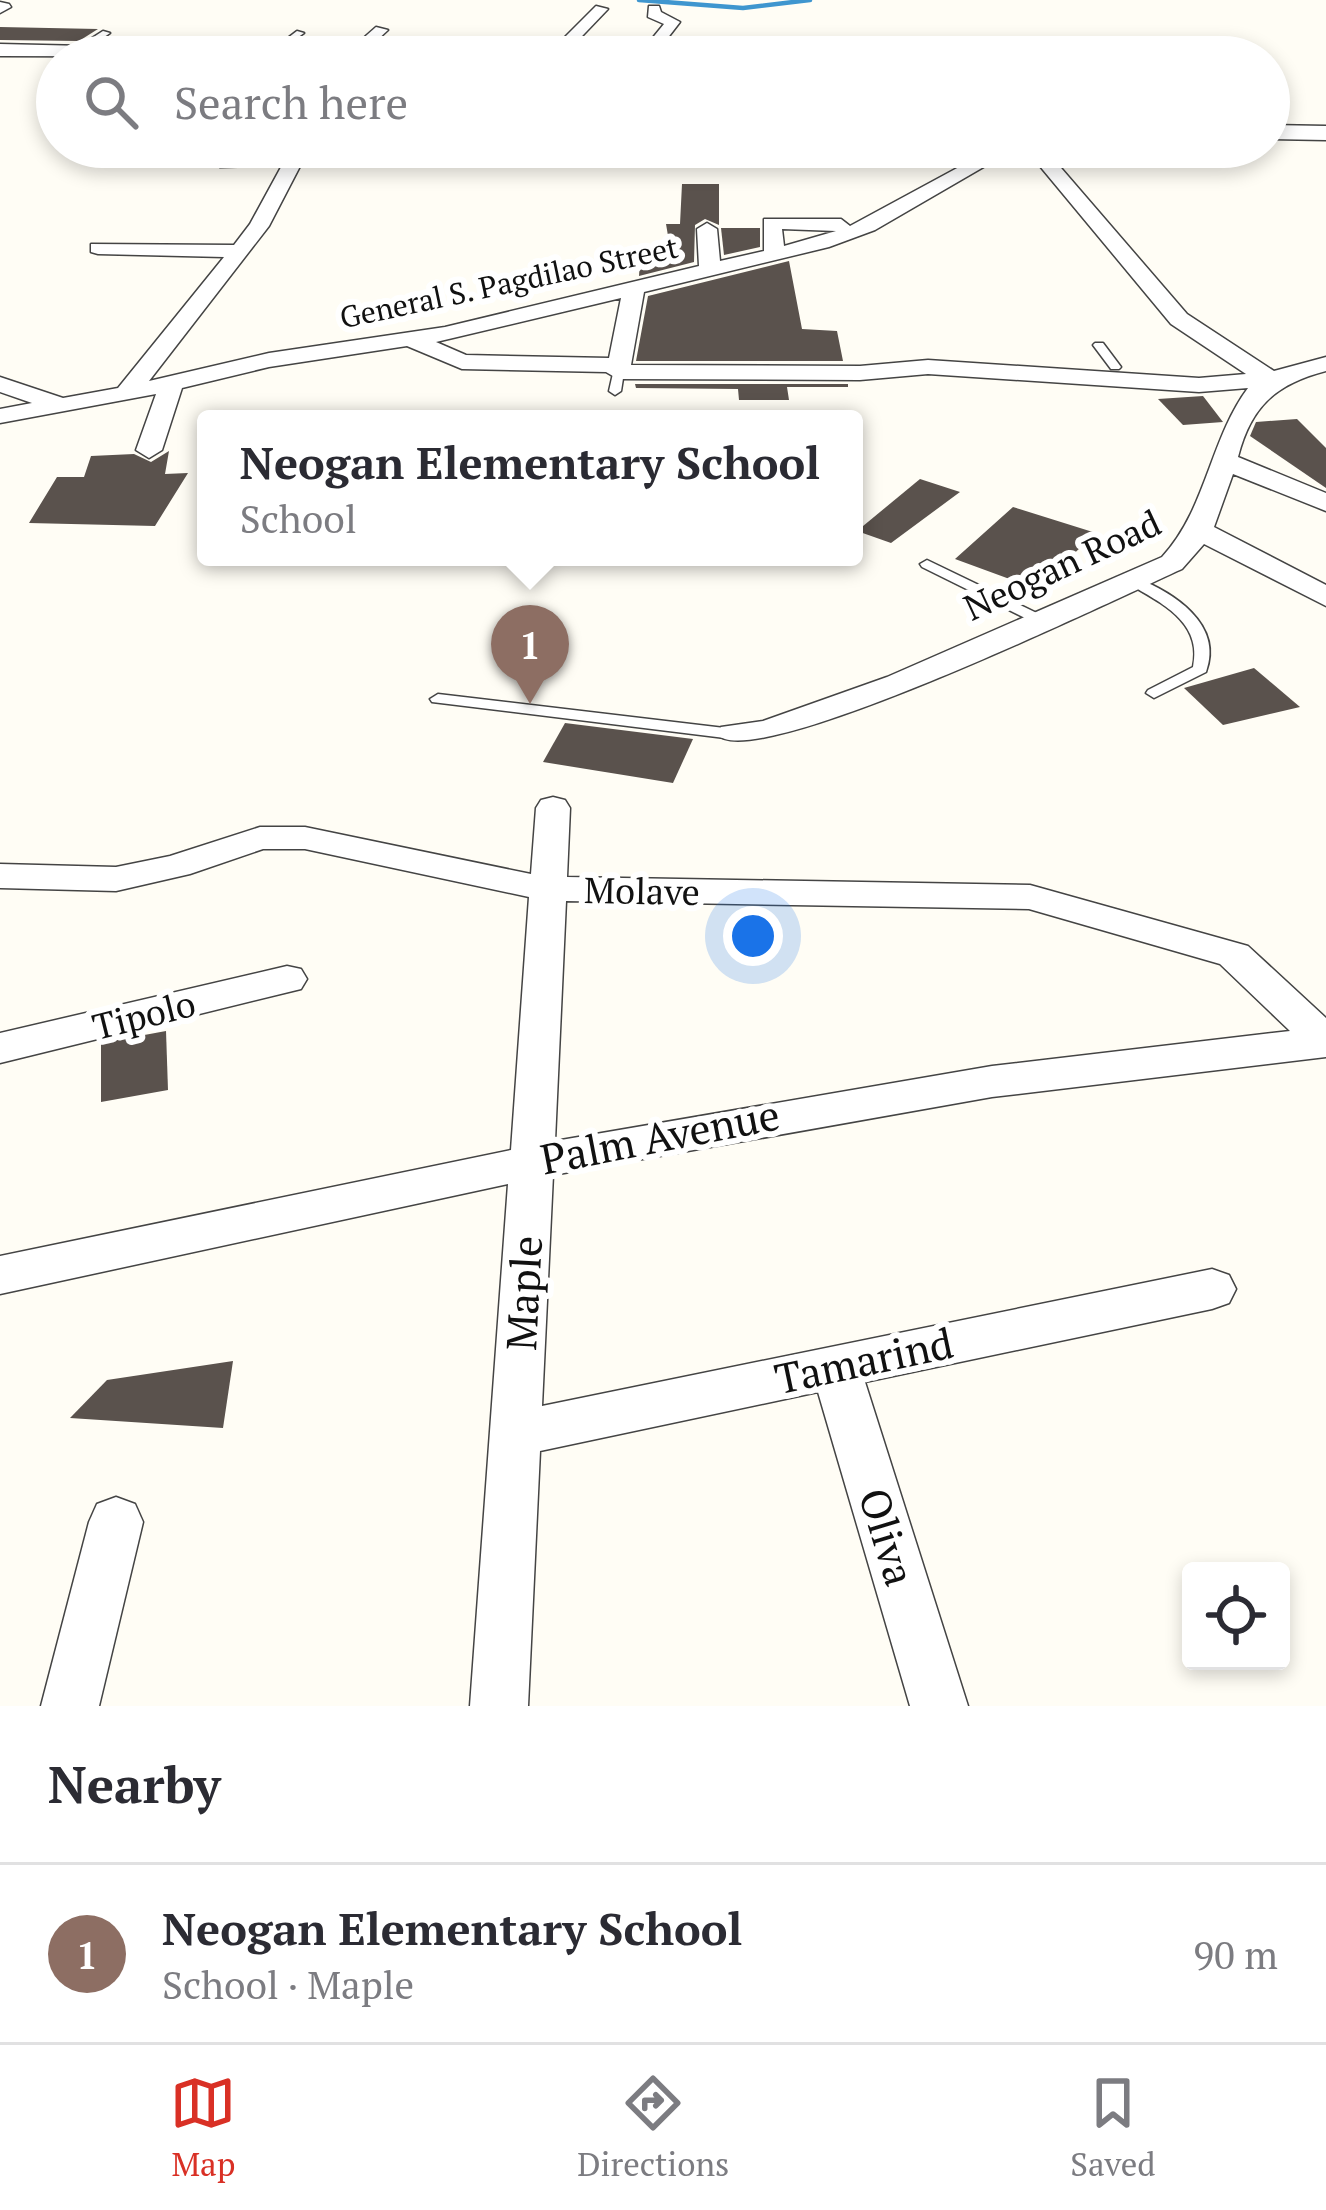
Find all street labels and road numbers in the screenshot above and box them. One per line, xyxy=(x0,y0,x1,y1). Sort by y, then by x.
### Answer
street label: General S. Pagdilao Street xyxy=(336,227,682,337)
street label: Neogan Road xyxy=(956,498,1168,631)
street label: Molave xyxy=(584,866,700,915)
street label: Tipolo xyxy=(88,979,200,1050)
street label: Palm Avenue xyxy=(536,1085,784,1187)
street label: Maple xyxy=(492,1234,554,1352)
street label: Tamarind xyxy=(770,1314,958,1406)
street label: Oliva xyxy=(847,1481,929,1592)

